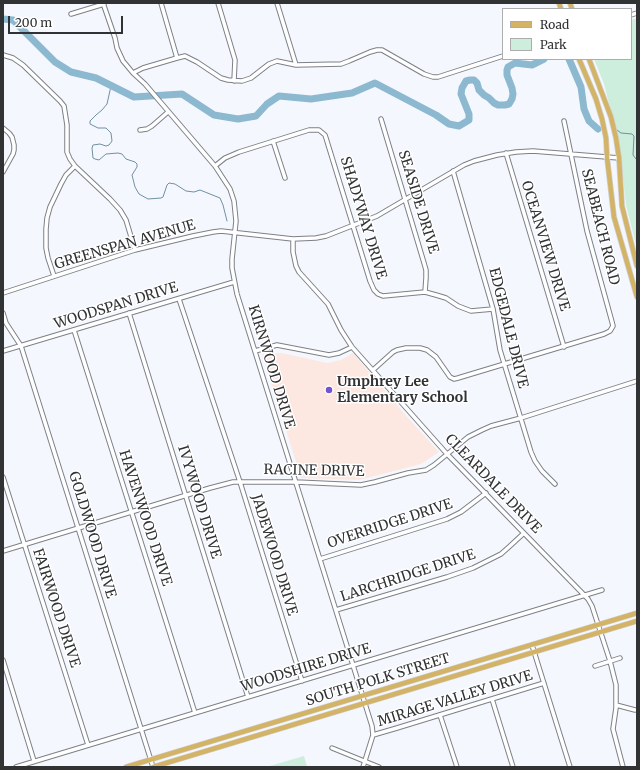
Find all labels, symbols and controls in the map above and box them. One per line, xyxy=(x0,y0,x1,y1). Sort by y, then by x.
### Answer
scale bar xyxy=(10,8,125,34)
legend xyxy=(502,8,632,60)
text: 200 m xyxy=(15,15,52,30)
text: Road xyxy=(540,17,569,32)
text: Park xyxy=(540,37,567,52)
street label: SEASIDE DRIVE xyxy=(394,148,442,256)
street label: SHADYWAY DRIVE xyxy=(336,155,390,281)
street label: SEABEACH ROAD xyxy=(577,167,623,287)
street label: OCEANVIEW DRIVE xyxy=(517,179,573,313)
street label: GREENSPAN AVENUE xyxy=(53,217,197,273)
street label: EDGEDALE DRIVE xyxy=(485,266,531,390)
street label: WOODSPAN DRIVE xyxy=(52,279,180,333)
street label: KIRNWOOD DRIVE xyxy=(244,303,298,431)
place label: Umphrey Lee Elementary School xyxy=(337,374,468,406)
marker: Umphrey Lee Elementary School xyxy=(324,385,334,395)
street label: CLEARDALE DRIVE xyxy=(441,431,545,537)
street label: IVYWOOD DRIVE xyxy=(174,443,224,561)
street label: HAVENWOOD DRIVE xyxy=(115,448,175,588)
street label: RACINE DRIVE xyxy=(263,462,365,480)
street label: GOLDWOOD DRIVE xyxy=(65,470,119,600)
street label: JADEWOOD DRIVE xyxy=(248,492,300,618)
street label: OVERRIDGE DRIVE xyxy=(325,496,455,552)
street label: LARCHRIDGE DRIVE xyxy=(338,546,478,606)
street label: FAIRWOOD DRIVE xyxy=(29,547,83,669)
street label: WOODSHIRE DRIVE xyxy=(239,640,373,696)
street label: SOUTH POLK STREET xyxy=(304,650,452,710)
street label: MIRAGE VALLEY DRIVE xyxy=(376,667,534,731)

